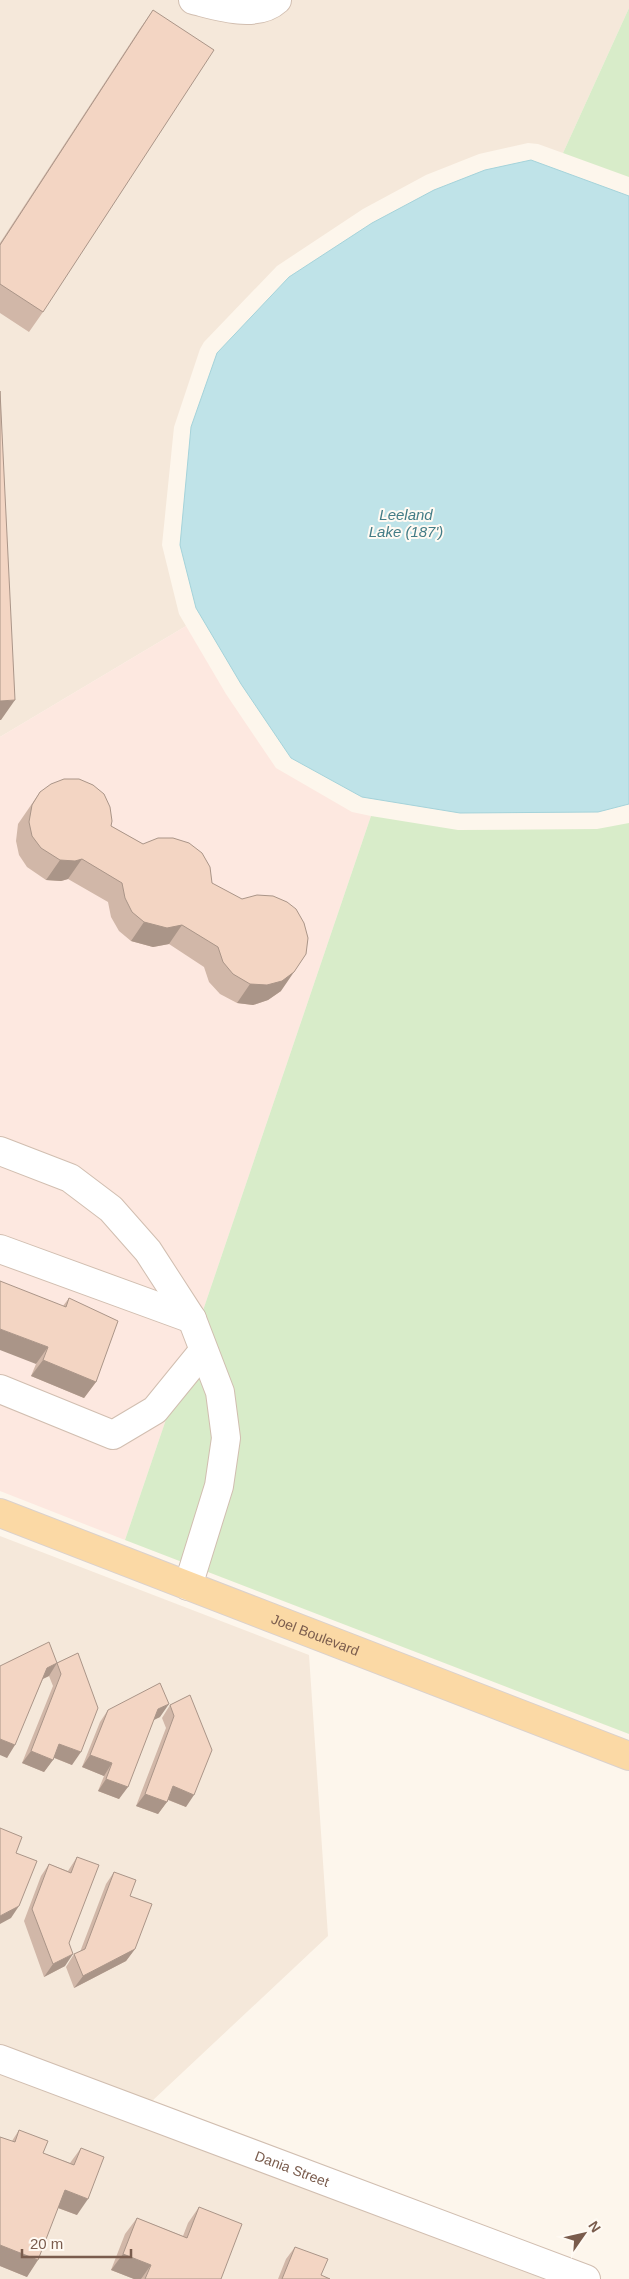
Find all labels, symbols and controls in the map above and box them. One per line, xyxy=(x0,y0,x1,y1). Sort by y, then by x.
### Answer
water label: Leeland Lake (187') xyxy=(369,506,443,540)
street label: Joel Boulevard xyxy=(269,1611,361,1659)
street label: Dania Street xyxy=(253,2147,331,2190)
north arrow xyxy=(559,2209,609,2259)
text: N xyxy=(585,2218,604,2235)
scale bar xyxy=(22,2226,131,2258)
text: 20 m xyxy=(30,2235,63,2252)

